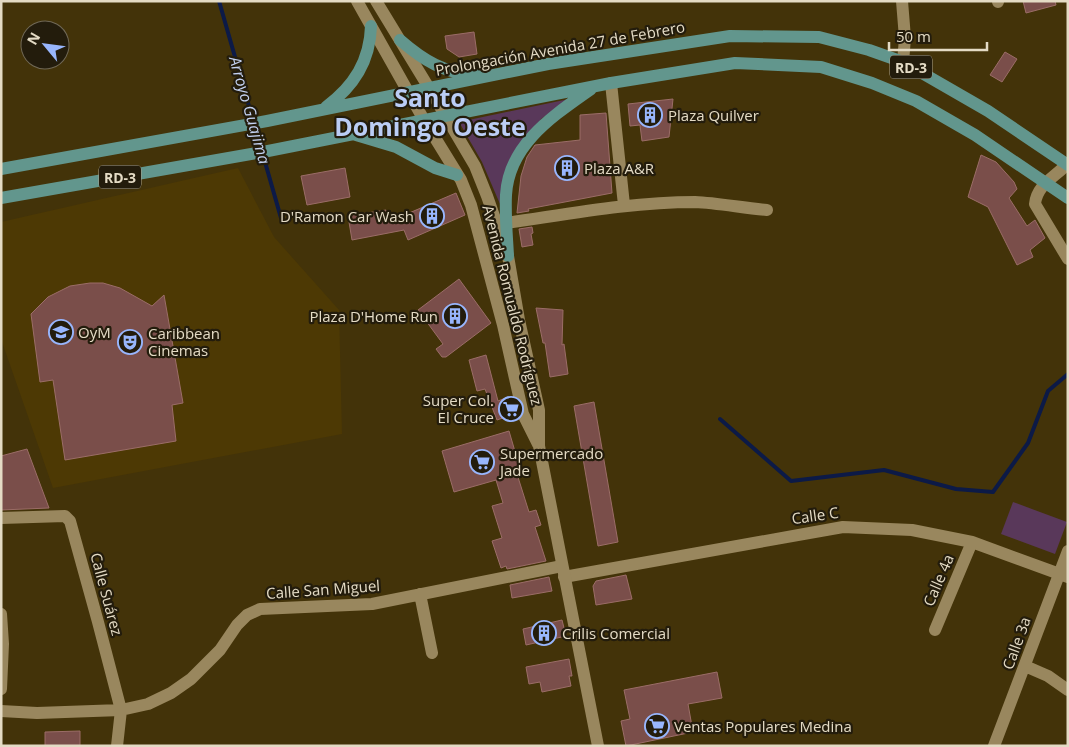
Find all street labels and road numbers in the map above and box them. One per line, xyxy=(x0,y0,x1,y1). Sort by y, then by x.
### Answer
street label: Prolongación Avenida 27 de Febrero xyxy=(434,16,686,80)
road number: RD-3 xyxy=(890,56,932,78)
road number: RD-3 xyxy=(99,166,141,188)
street label: Avenida Romualdo Rodríguez xyxy=(478,203,548,407)
street label: Calle C xyxy=(790,502,840,528)
street label: Calle Suárez xyxy=(86,550,128,638)
street label: Calle 4a xyxy=(918,551,958,609)
street label: Calle San Miguel xyxy=(265,575,381,603)
street label: Calle 3a xyxy=(997,614,1035,672)

